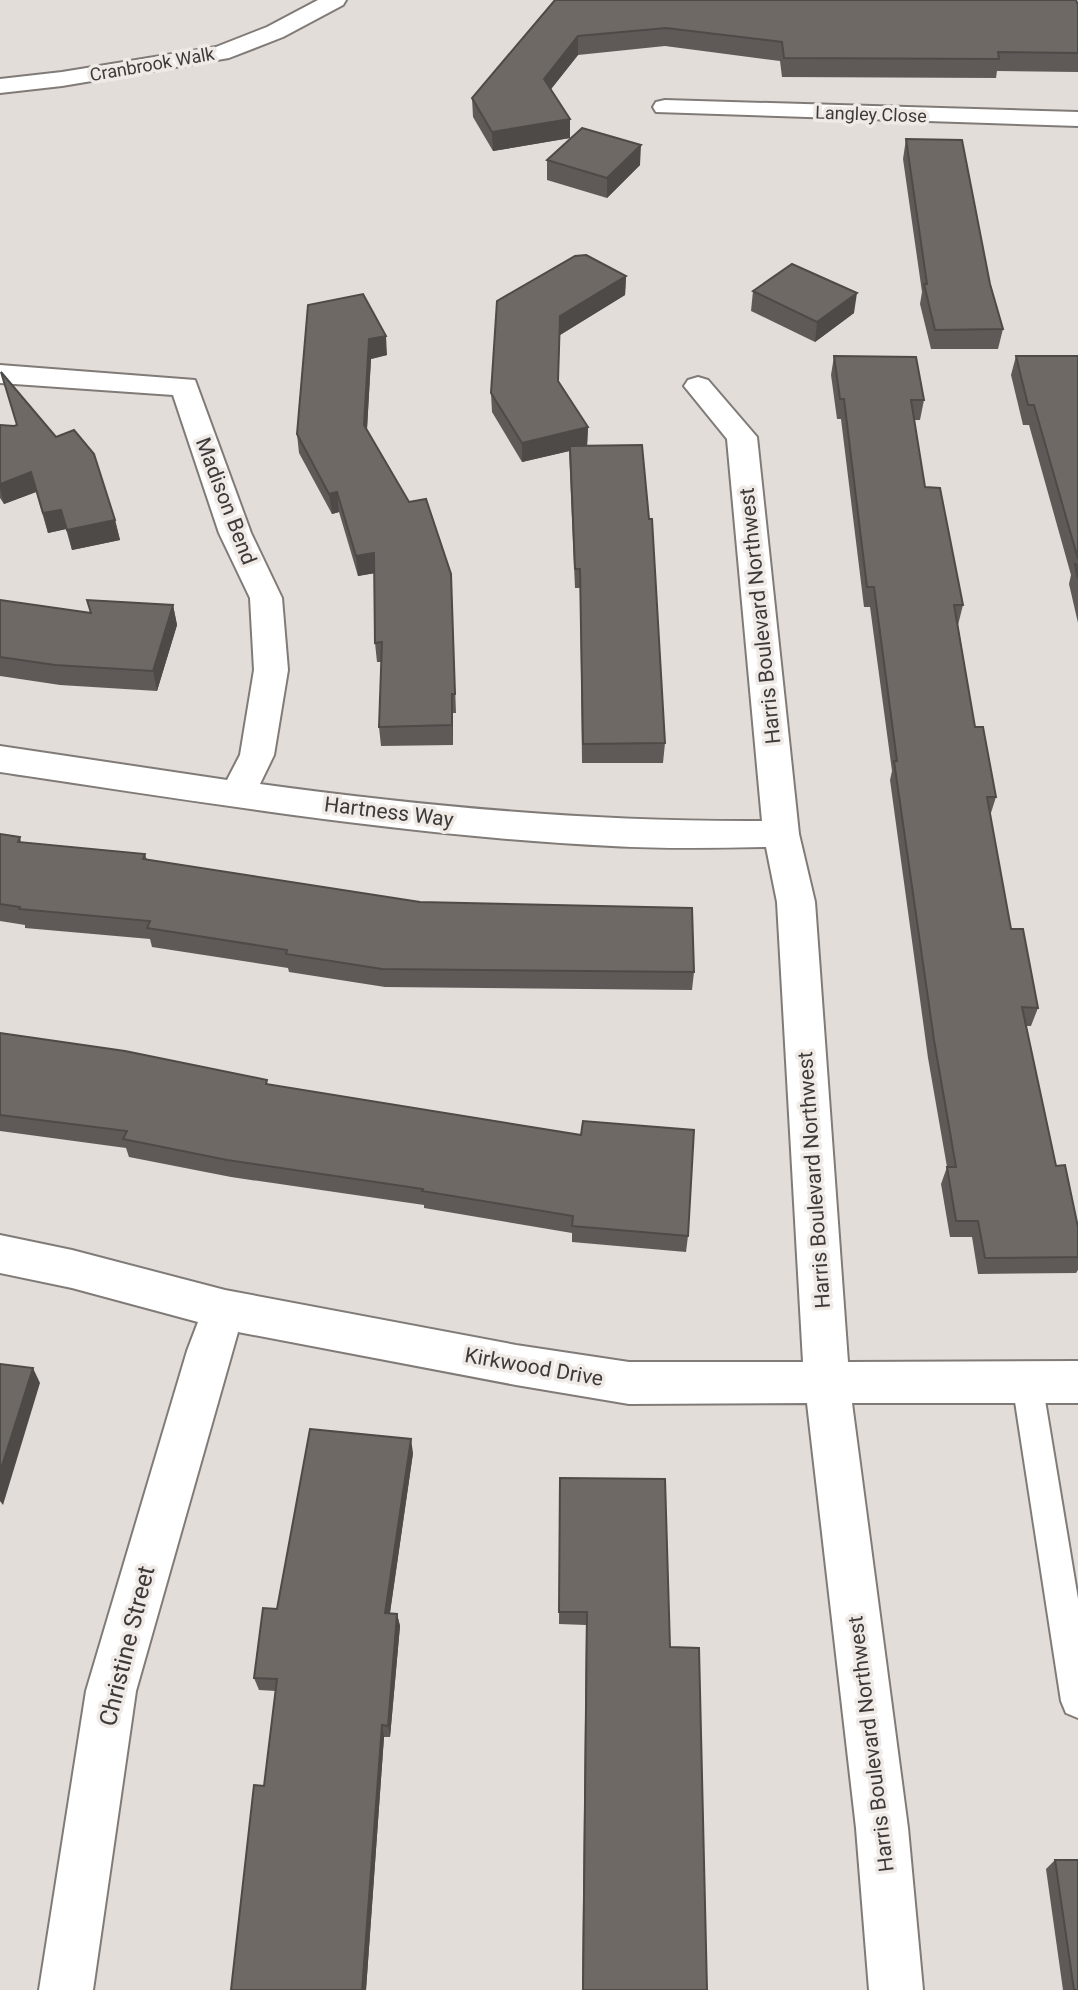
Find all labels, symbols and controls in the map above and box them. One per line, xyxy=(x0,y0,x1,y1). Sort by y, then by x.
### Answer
street label: Cranbrook Walk xyxy=(88,43,217,85)
street label: Langley Close xyxy=(815,102,927,126)
street label: Madison Bend xyxy=(191,434,261,568)
street label: Harris Boulevard Northwest xyxy=(735,487,785,745)
street label: Hartness Way xyxy=(323,792,455,832)
street label: Harris Boulevard Northwest xyxy=(793,1051,835,1309)
street label: Kirkwood Drive xyxy=(463,1343,605,1391)
street label: Christine Street xyxy=(94,1563,160,1729)
street label: Harris Boulevard Northwest xyxy=(843,1615,899,1873)

